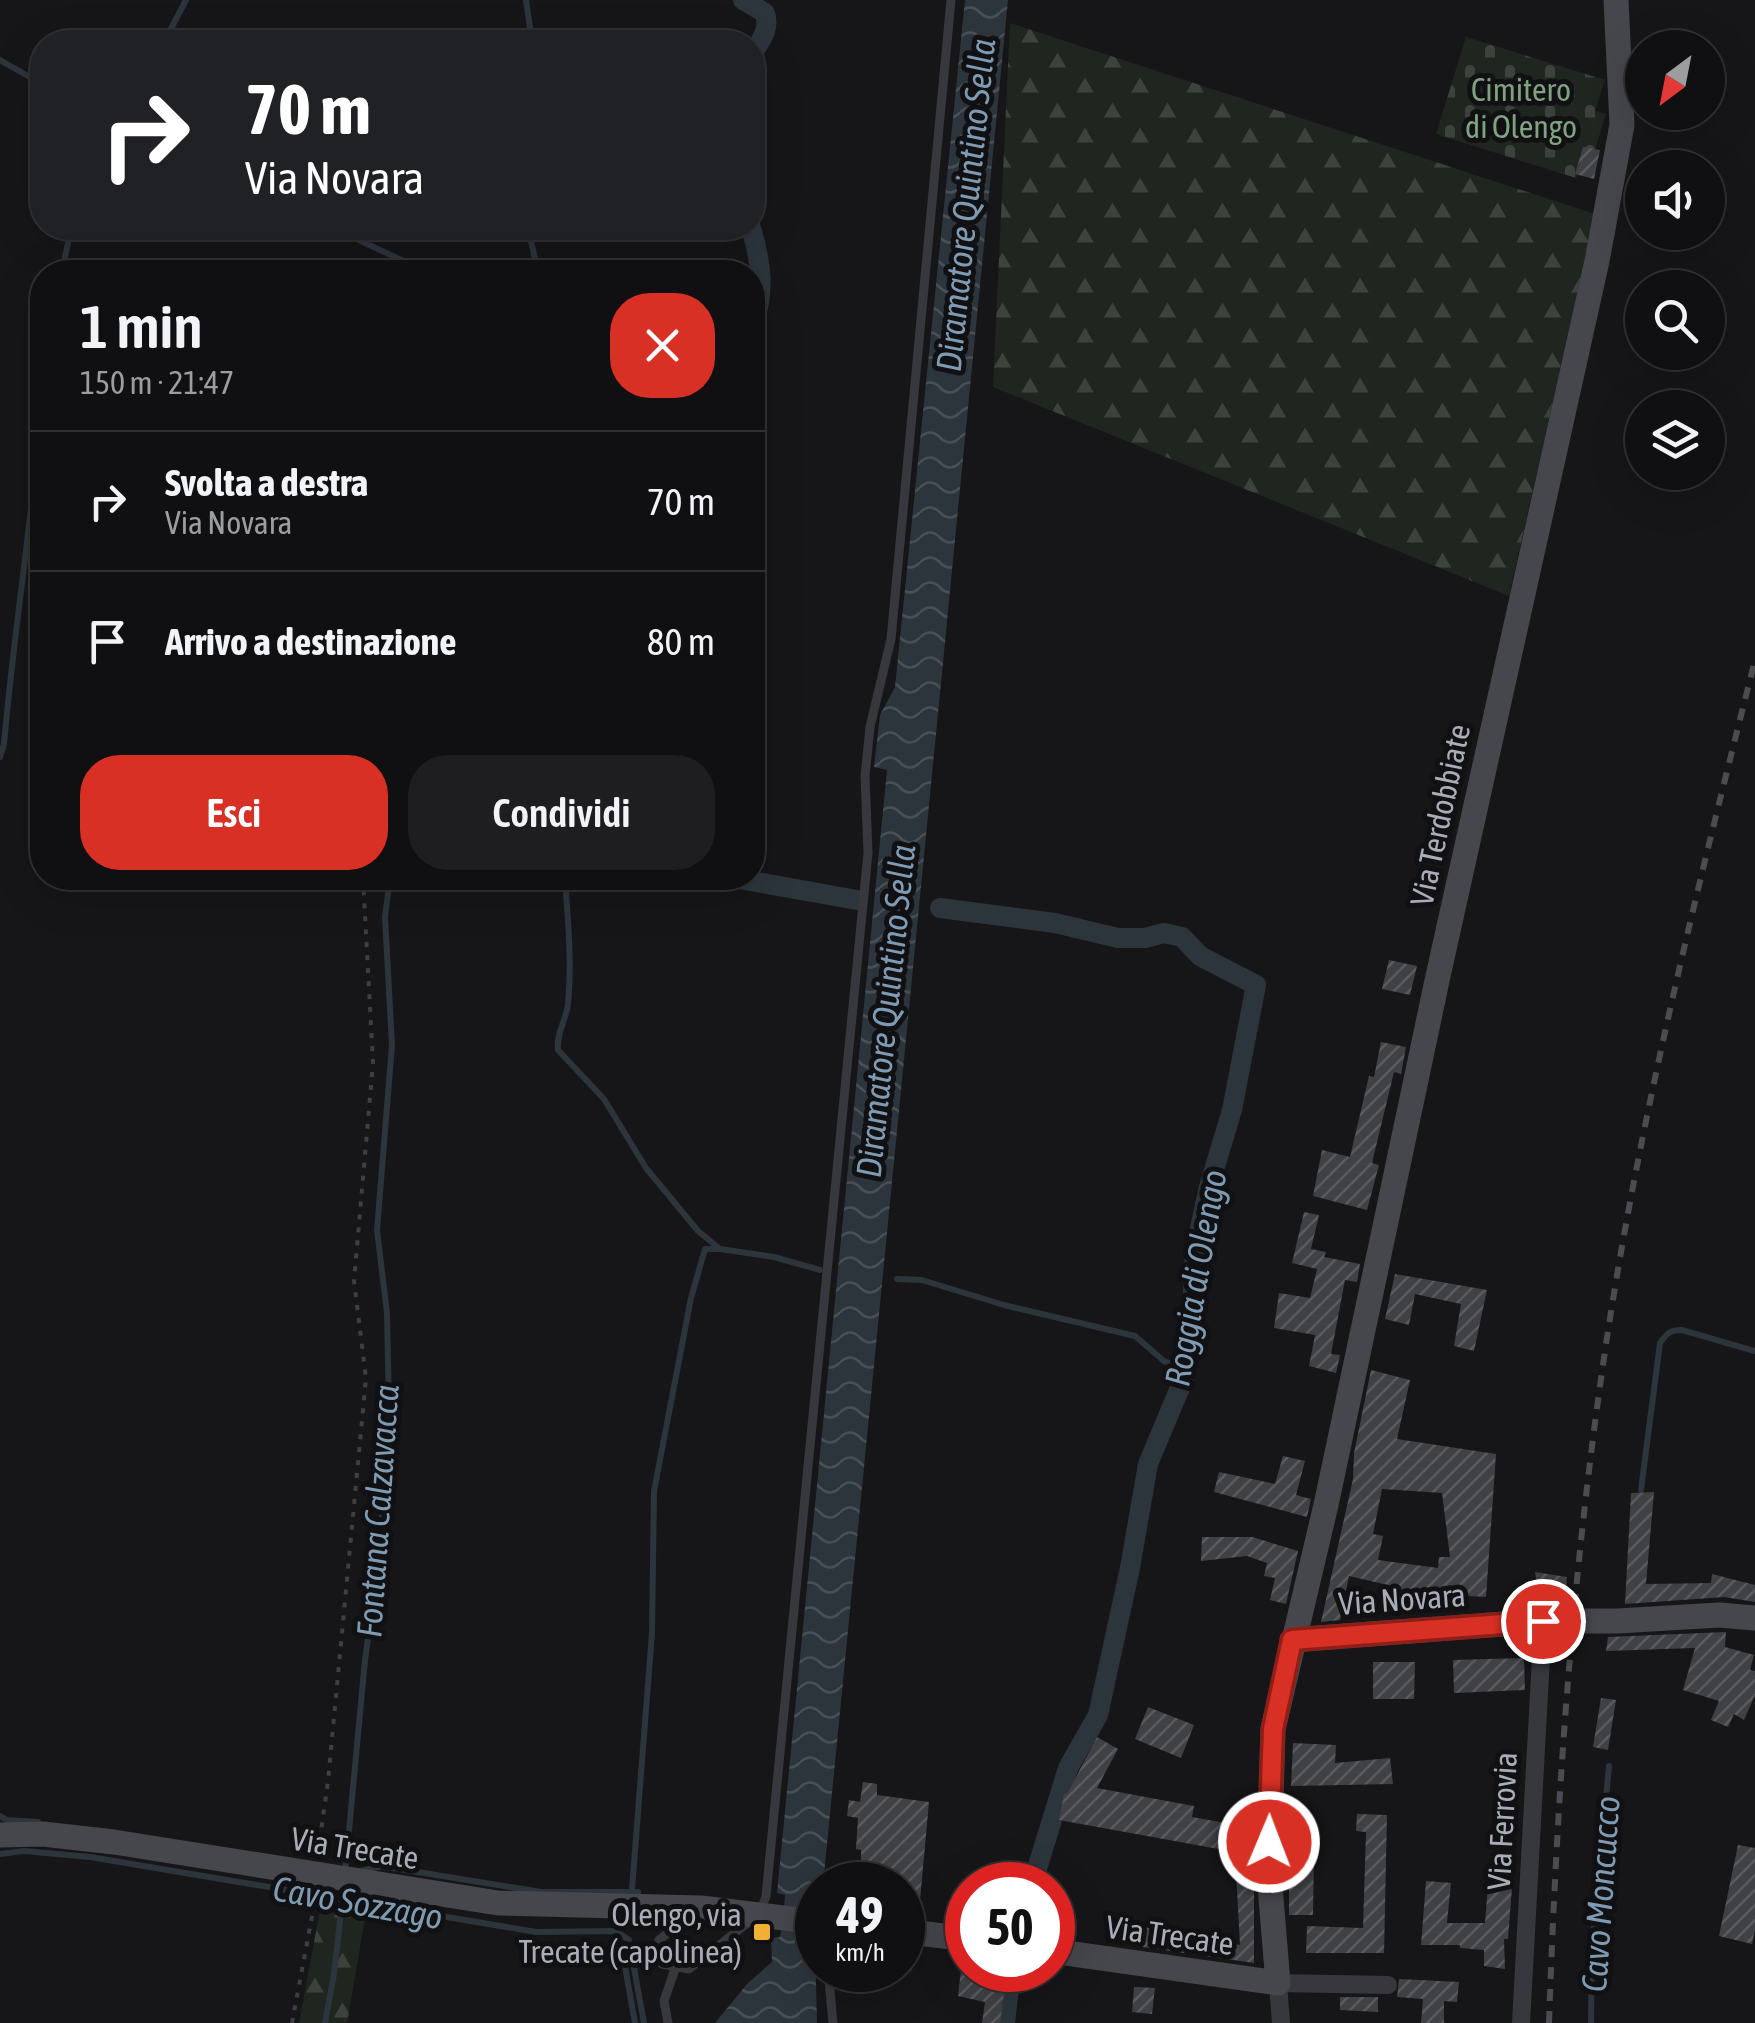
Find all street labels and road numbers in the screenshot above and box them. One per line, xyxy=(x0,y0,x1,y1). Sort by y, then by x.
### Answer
street label: Via Terdobbiate xyxy=(1403,721,1477,909)
street label: Via Novara xyxy=(1337,1576,1467,1622)
street label: Via Ferrovia xyxy=(1480,1751,1524,1891)
street label: Via Trecate xyxy=(289,1820,421,1876)
street label: Via Trecate xyxy=(1104,1908,1236,1962)

